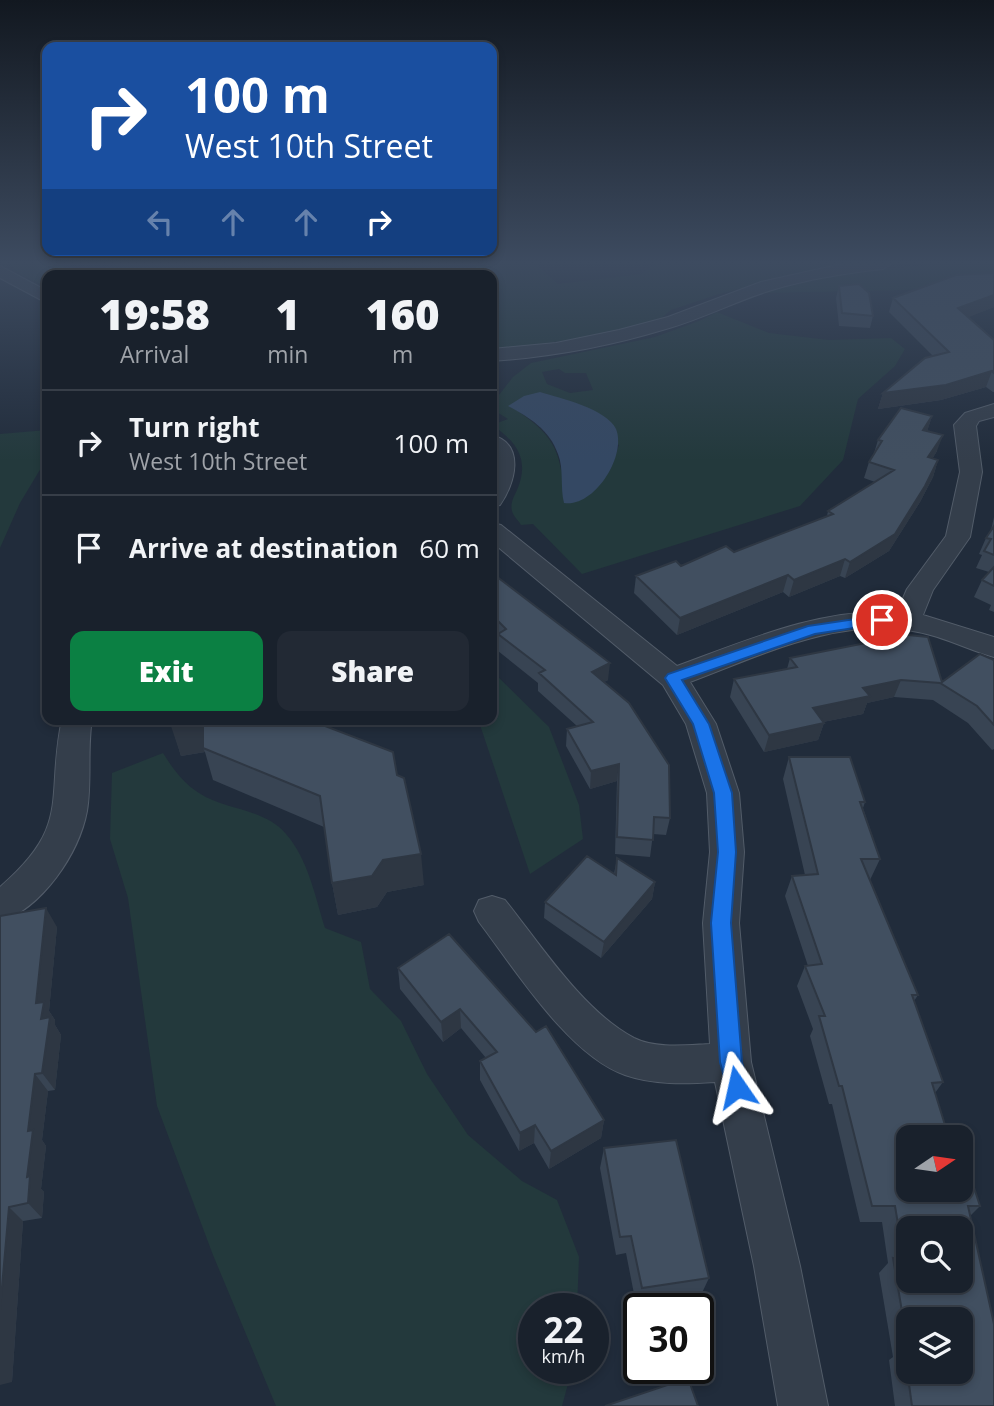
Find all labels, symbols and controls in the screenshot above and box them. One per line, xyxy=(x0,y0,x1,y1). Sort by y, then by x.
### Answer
text: 100 m xyxy=(185,61,330,127)
icon: right xyxy=(70,70,161,161)
text: West 10th Street xyxy=(185,124,433,167)
icon: left xyxy=(141,203,179,241)
icon: ahead xyxy=(214,203,252,241)
icon: ahead xyxy=(287,203,325,241)
icon: right xyxy=(360,203,398,241)
text: 19:58 xyxy=(99,285,210,342)
text: 1 xyxy=(276,285,300,342)
text: 160 xyxy=(366,285,440,342)
text: Arrival xyxy=(120,338,189,370)
text: min xyxy=(267,338,308,370)
text: m xyxy=(392,338,413,370)
text: Turn right xyxy=(129,409,260,445)
icon: right xyxy=(70,424,108,462)
text: 100 m xyxy=(394,425,469,461)
text: West 10th Street xyxy=(129,445,307,477)
icon: arrive xyxy=(70,529,108,567)
text: Arrive at destination xyxy=(129,530,398,566)
text: 60 m xyxy=(419,530,480,566)
pin xyxy=(852,590,912,650)
icon: arrive xyxy=(863,601,901,639)
button: Exit xyxy=(70,631,263,711)
button: Share xyxy=(277,631,469,711)
position arrow xyxy=(700,1050,774,1124)
north arrow xyxy=(896,1125,973,1202)
map controls xyxy=(896,1125,973,1384)
button: search xyxy=(896,1216,973,1293)
speed limit sign: 30 xyxy=(623,1293,714,1384)
text: 22 xyxy=(543,1306,584,1353)
button: layers xyxy=(896,1307,973,1384)
text: km/h xyxy=(542,1344,585,1368)

